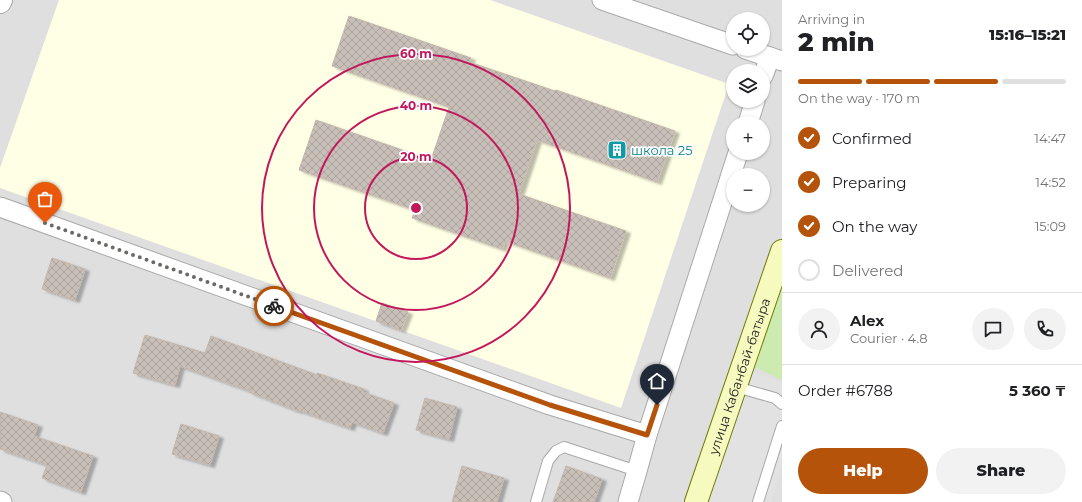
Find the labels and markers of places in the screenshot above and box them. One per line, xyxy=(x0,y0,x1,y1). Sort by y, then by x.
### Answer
building icon: школа 25 xyxy=(606,139,628,161)
place label: школа 25 xyxy=(631,142,693,158)
pin xyxy=(28,182,62,223)
centre of rings xyxy=(409,201,423,215)
pin xyxy=(640,364,674,405)

